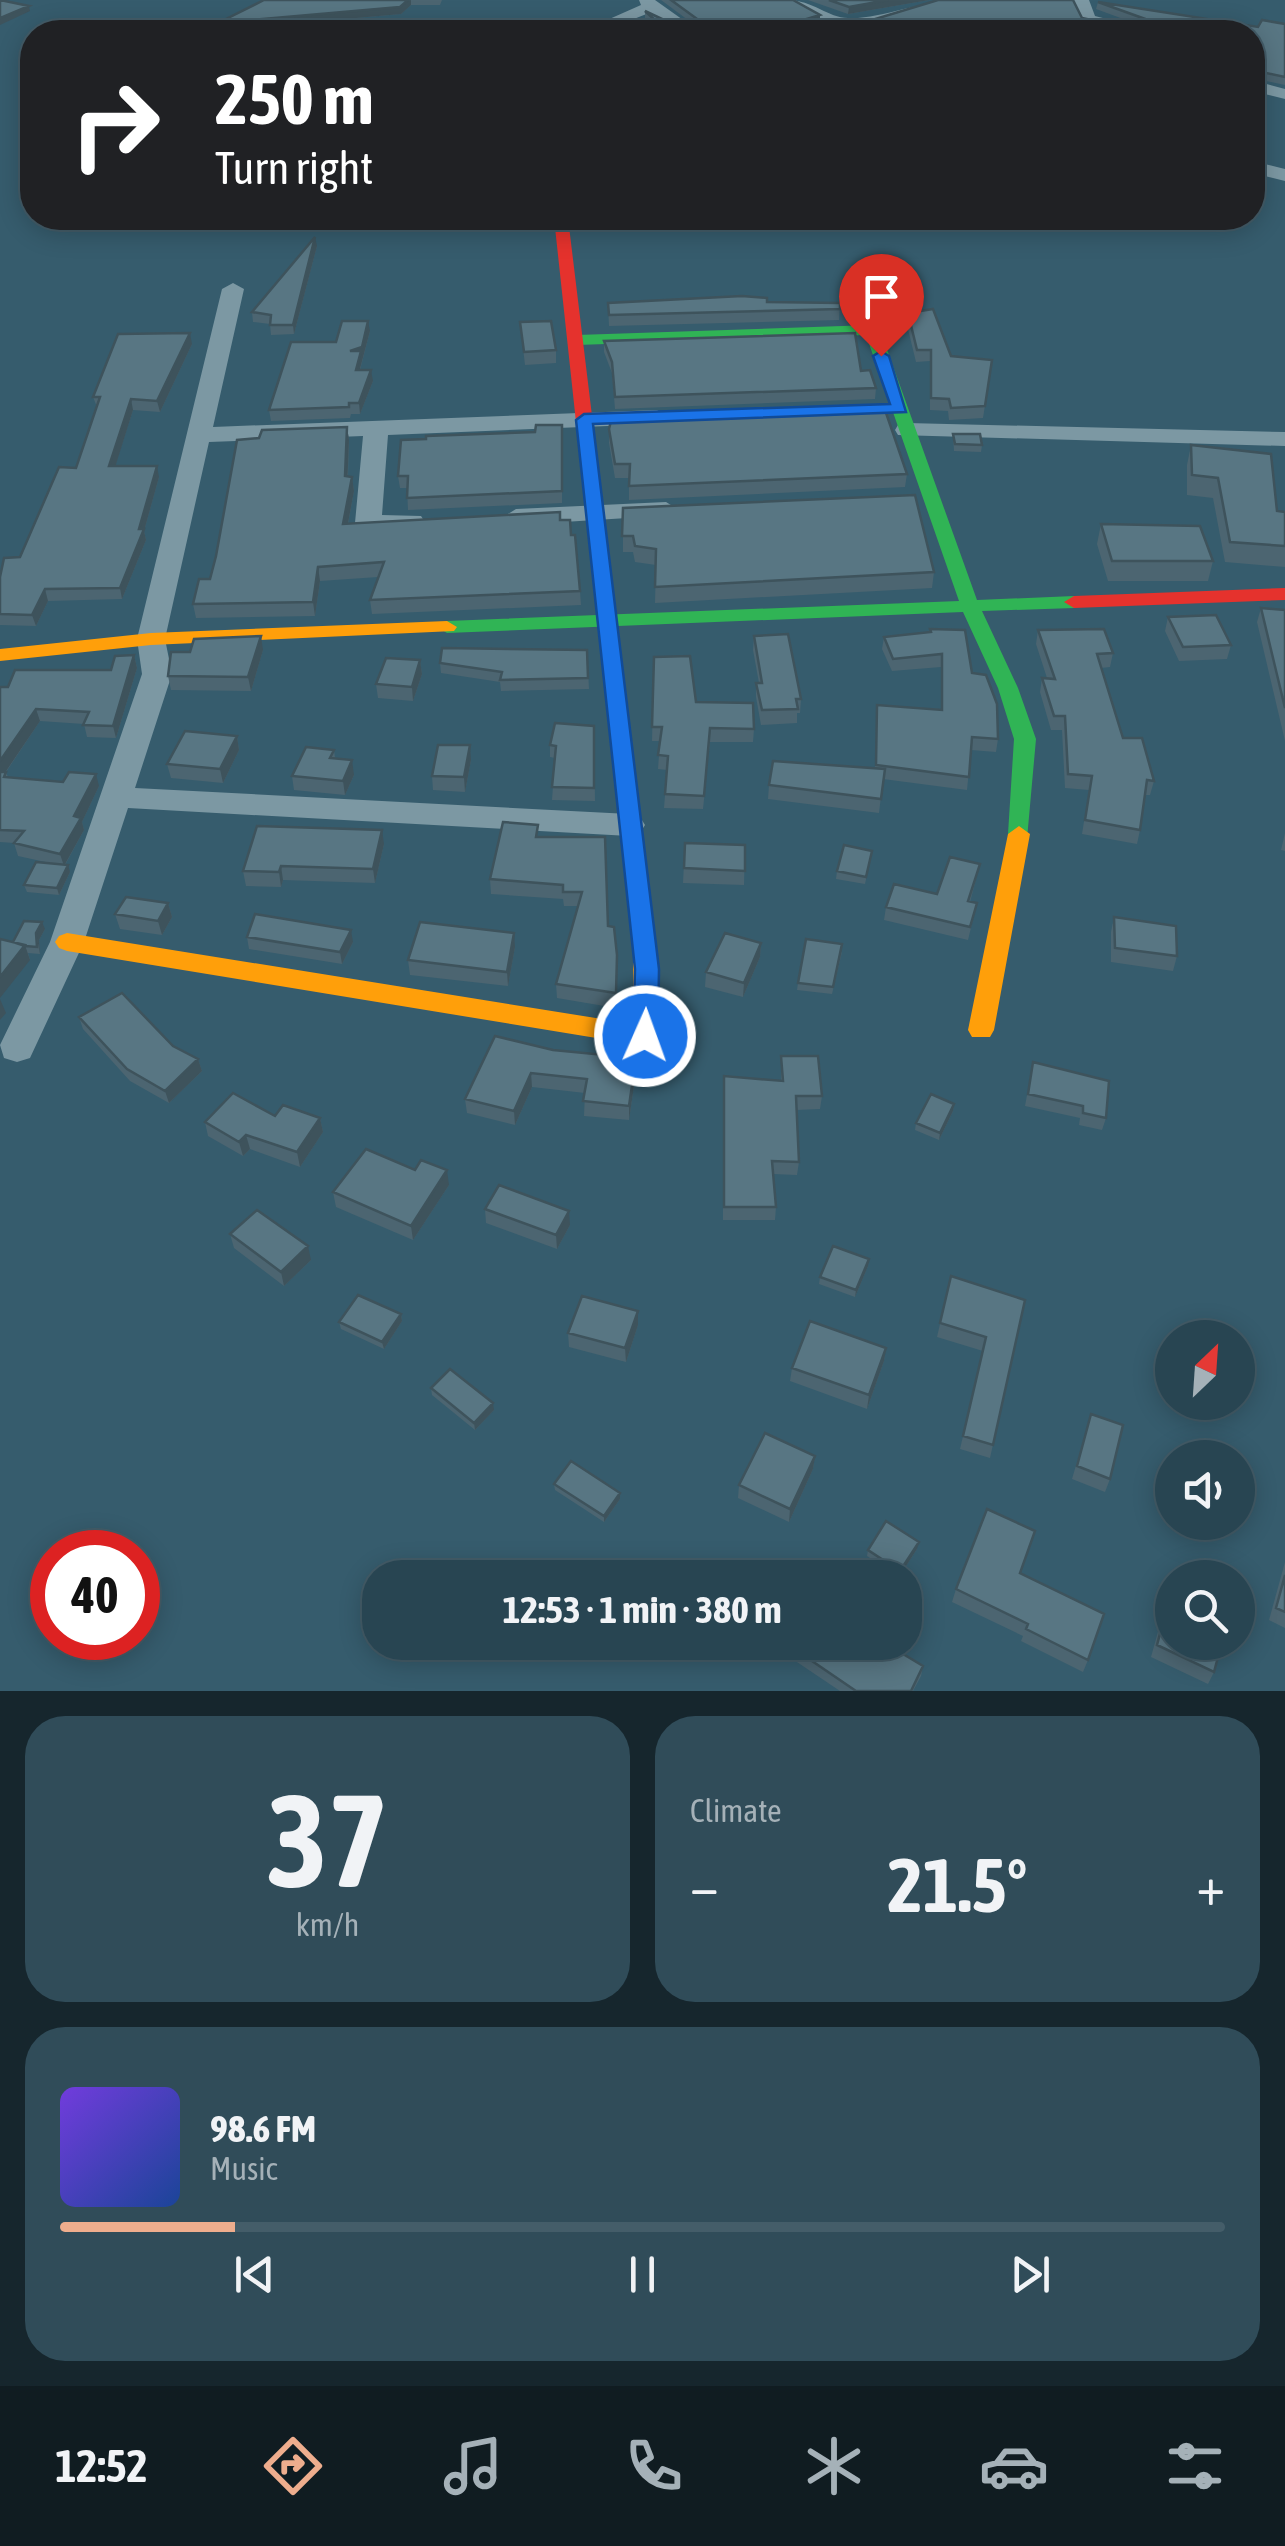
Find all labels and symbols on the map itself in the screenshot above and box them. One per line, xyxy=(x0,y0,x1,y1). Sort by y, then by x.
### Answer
pin xyxy=(839,254,924,357)
position arrow xyxy=(593,984,697,1088)
north arrow xyxy=(1155,1320,1255,1420)
speed limit sign: 40 xyxy=(30,1530,160,1660)

